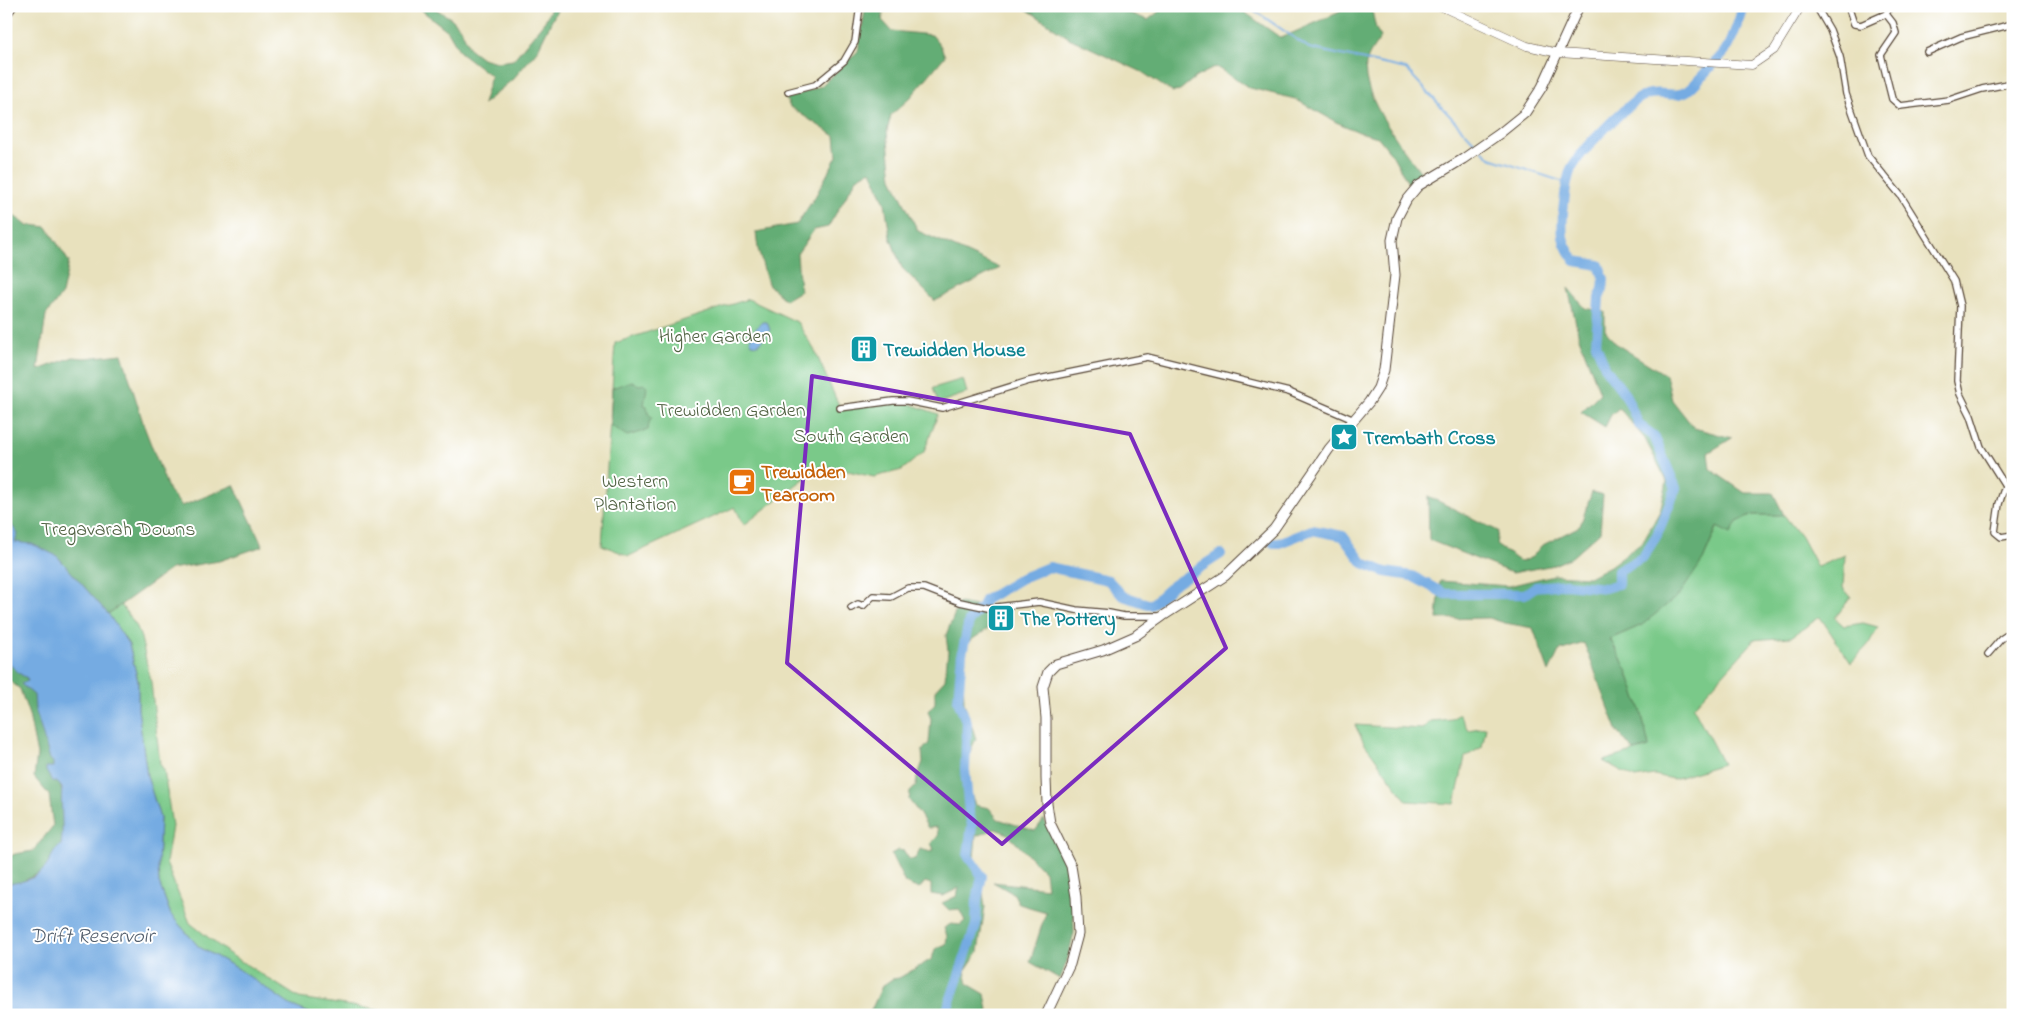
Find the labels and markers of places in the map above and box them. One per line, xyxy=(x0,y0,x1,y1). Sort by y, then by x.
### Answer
building icon: Trewidden House xyxy=(849,334,879,364)
place label: Trewidden House xyxy=(883,337,1026,366)
place icon: Trembath Cross xyxy=(1329,422,1359,452)
place label: Trembath Cross xyxy=(1363,425,1496,454)
place label: Trewidden Tearoom xyxy=(761,459,846,511)
cafe icon: Trewidden Tearoom xyxy=(727,467,757,497)
building icon: The Pottery xyxy=(986,603,1016,633)
place label: The Pottery xyxy=(1020,606,1115,636)

